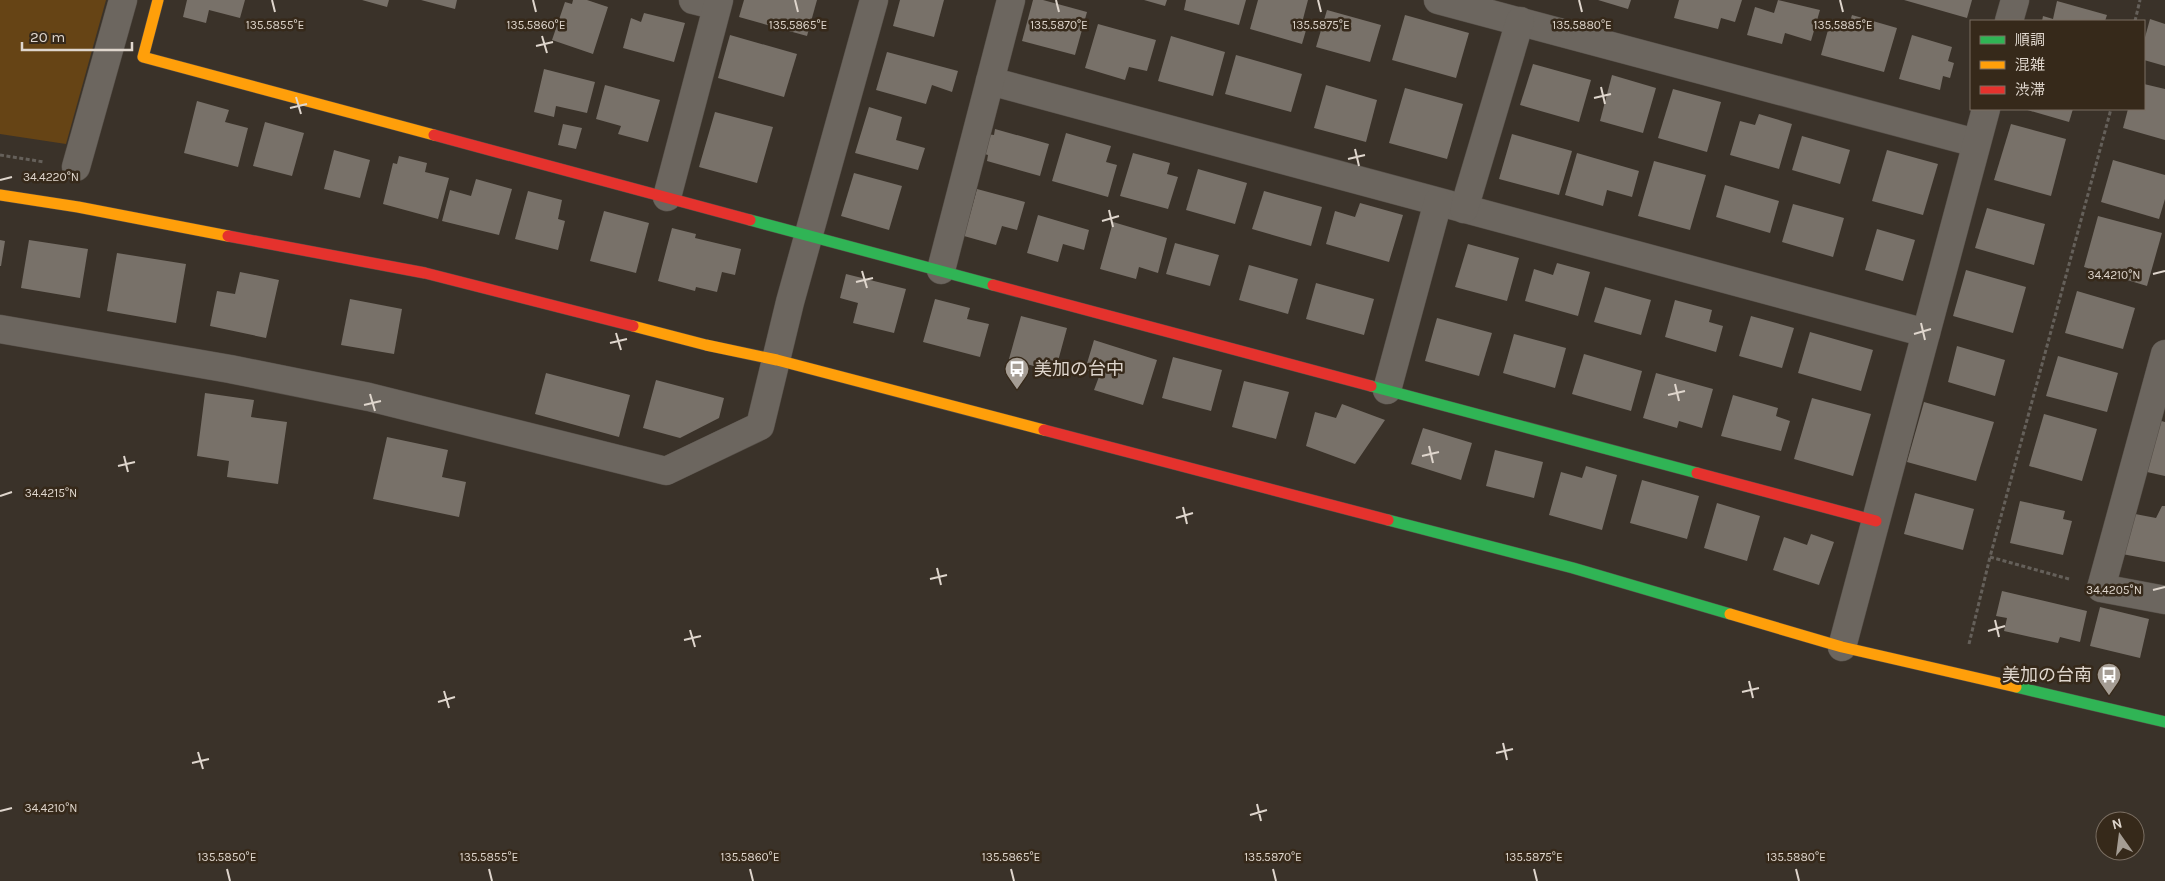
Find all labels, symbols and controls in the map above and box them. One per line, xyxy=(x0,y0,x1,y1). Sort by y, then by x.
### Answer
text: 135.5855°E xyxy=(246,18,304,32)
text: 135.5860°E xyxy=(507,18,565,32)
text: 135.5865°E xyxy=(769,18,827,32)
text: 135.5870°E xyxy=(1030,18,1088,32)
text: 135.5875°E xyxy=(1292,18,1350,32)
text: 135.5880°E xyxy=(1552,18,1612,32)
text: 135.5885°E xyxy=(1813,18,1873,32)
scale bar xyxy=(22,20,132,52)
legend xyxy=(1970,20,2145,110)
text: 20 m xyxy=(30,28,65,46)
text: 順調 xyxy=(2015,31,2045,49)
text: 混雑 xyxy=(2015,56,2045,74)
text: 渋滞 xyxy=(2015,81,2045,99)
text: 34.4220°N xyxy=(23,170,79,184)
text: 34.4210°N xyxy=(2088,268,2140,282)
bus stop icon: 美加の台中 xyxy=(1004,356,1030,390)
place label: 美加の台中 xyxy=(1034,358,1124,380)
text: 34.4215°N xyxy=(25,486,77,500)
text: 34.4205°N xyxy=(2086,583,2142,597)
bus stop icon: 美加の台南 xyxy=(2096,662,2122,696)
place label: 美加の台南 xyxy=(2002,664,2092,686)
text: 34.4210°N xyxy=(25,801,77,815)
north arrow xyxy=(2095,811,2145,861)
text: N xyxy=(2110,814,2124,833)
text: 135.5850°E xyxy=(198,850,256,864)
text: 135.5855°E xyxy=(460,850,518,864)
text: 135.5860°E xyxy=(721,850,779,864)
text: 135.5865°E xyxy=(982,850,1040,864)
text: 135.5870°E xyxy=(1244,850,1302,864)
text: 135.5875°E xyxy=(1505,850,1563,864)
text: 135.5880°E xyxy=(1766,850,1826,864)

